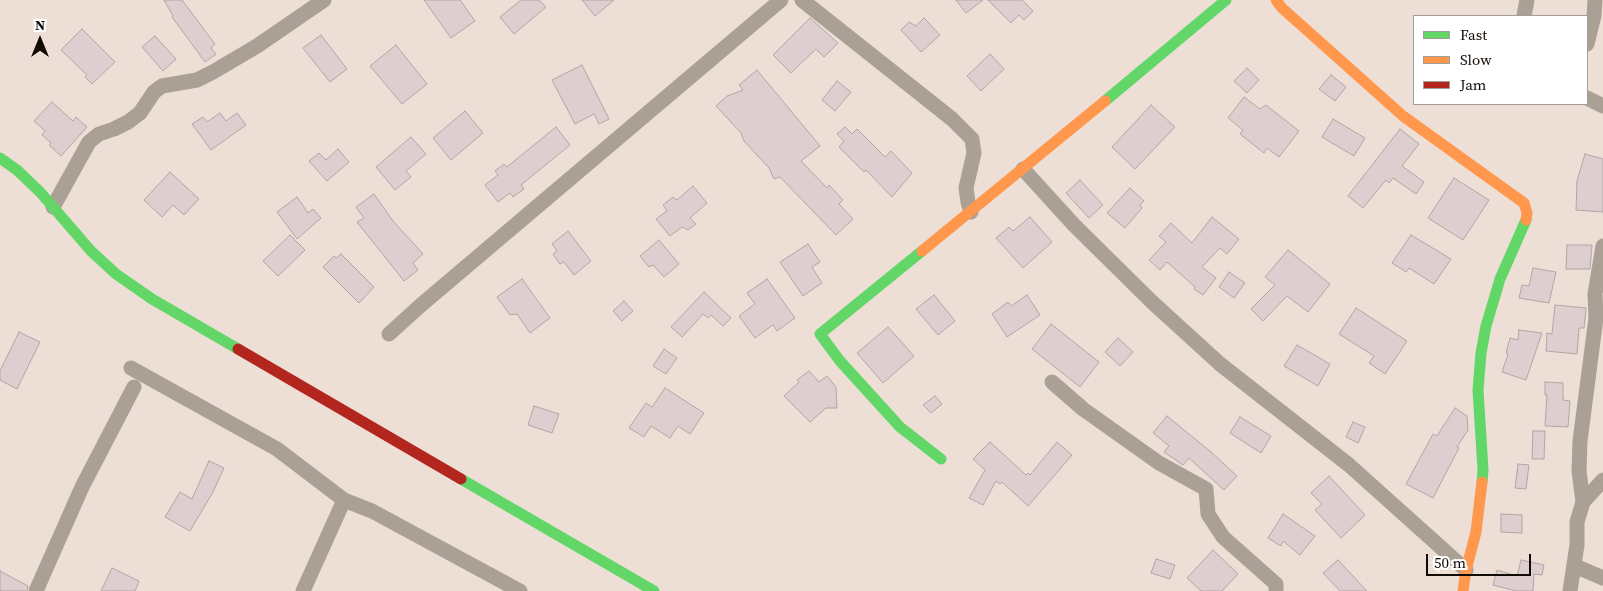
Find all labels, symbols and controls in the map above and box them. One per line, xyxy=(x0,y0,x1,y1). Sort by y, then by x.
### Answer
north arrow xyxy=(15,15,65,65)
text: N xyxy=(35,15,45,35)
legend xyxy=(1413,15,1588,105)
text: Fast xyxy=(1460,24,1487,45)
text: Slow xyxy=(1460,49,1492,70)
text: Jam xyxy=(1460,74,1486,95)
scale bar xyxy=(1428,544,1533,576)
text: 50 m xyxy=(1434,552,1466,573)

